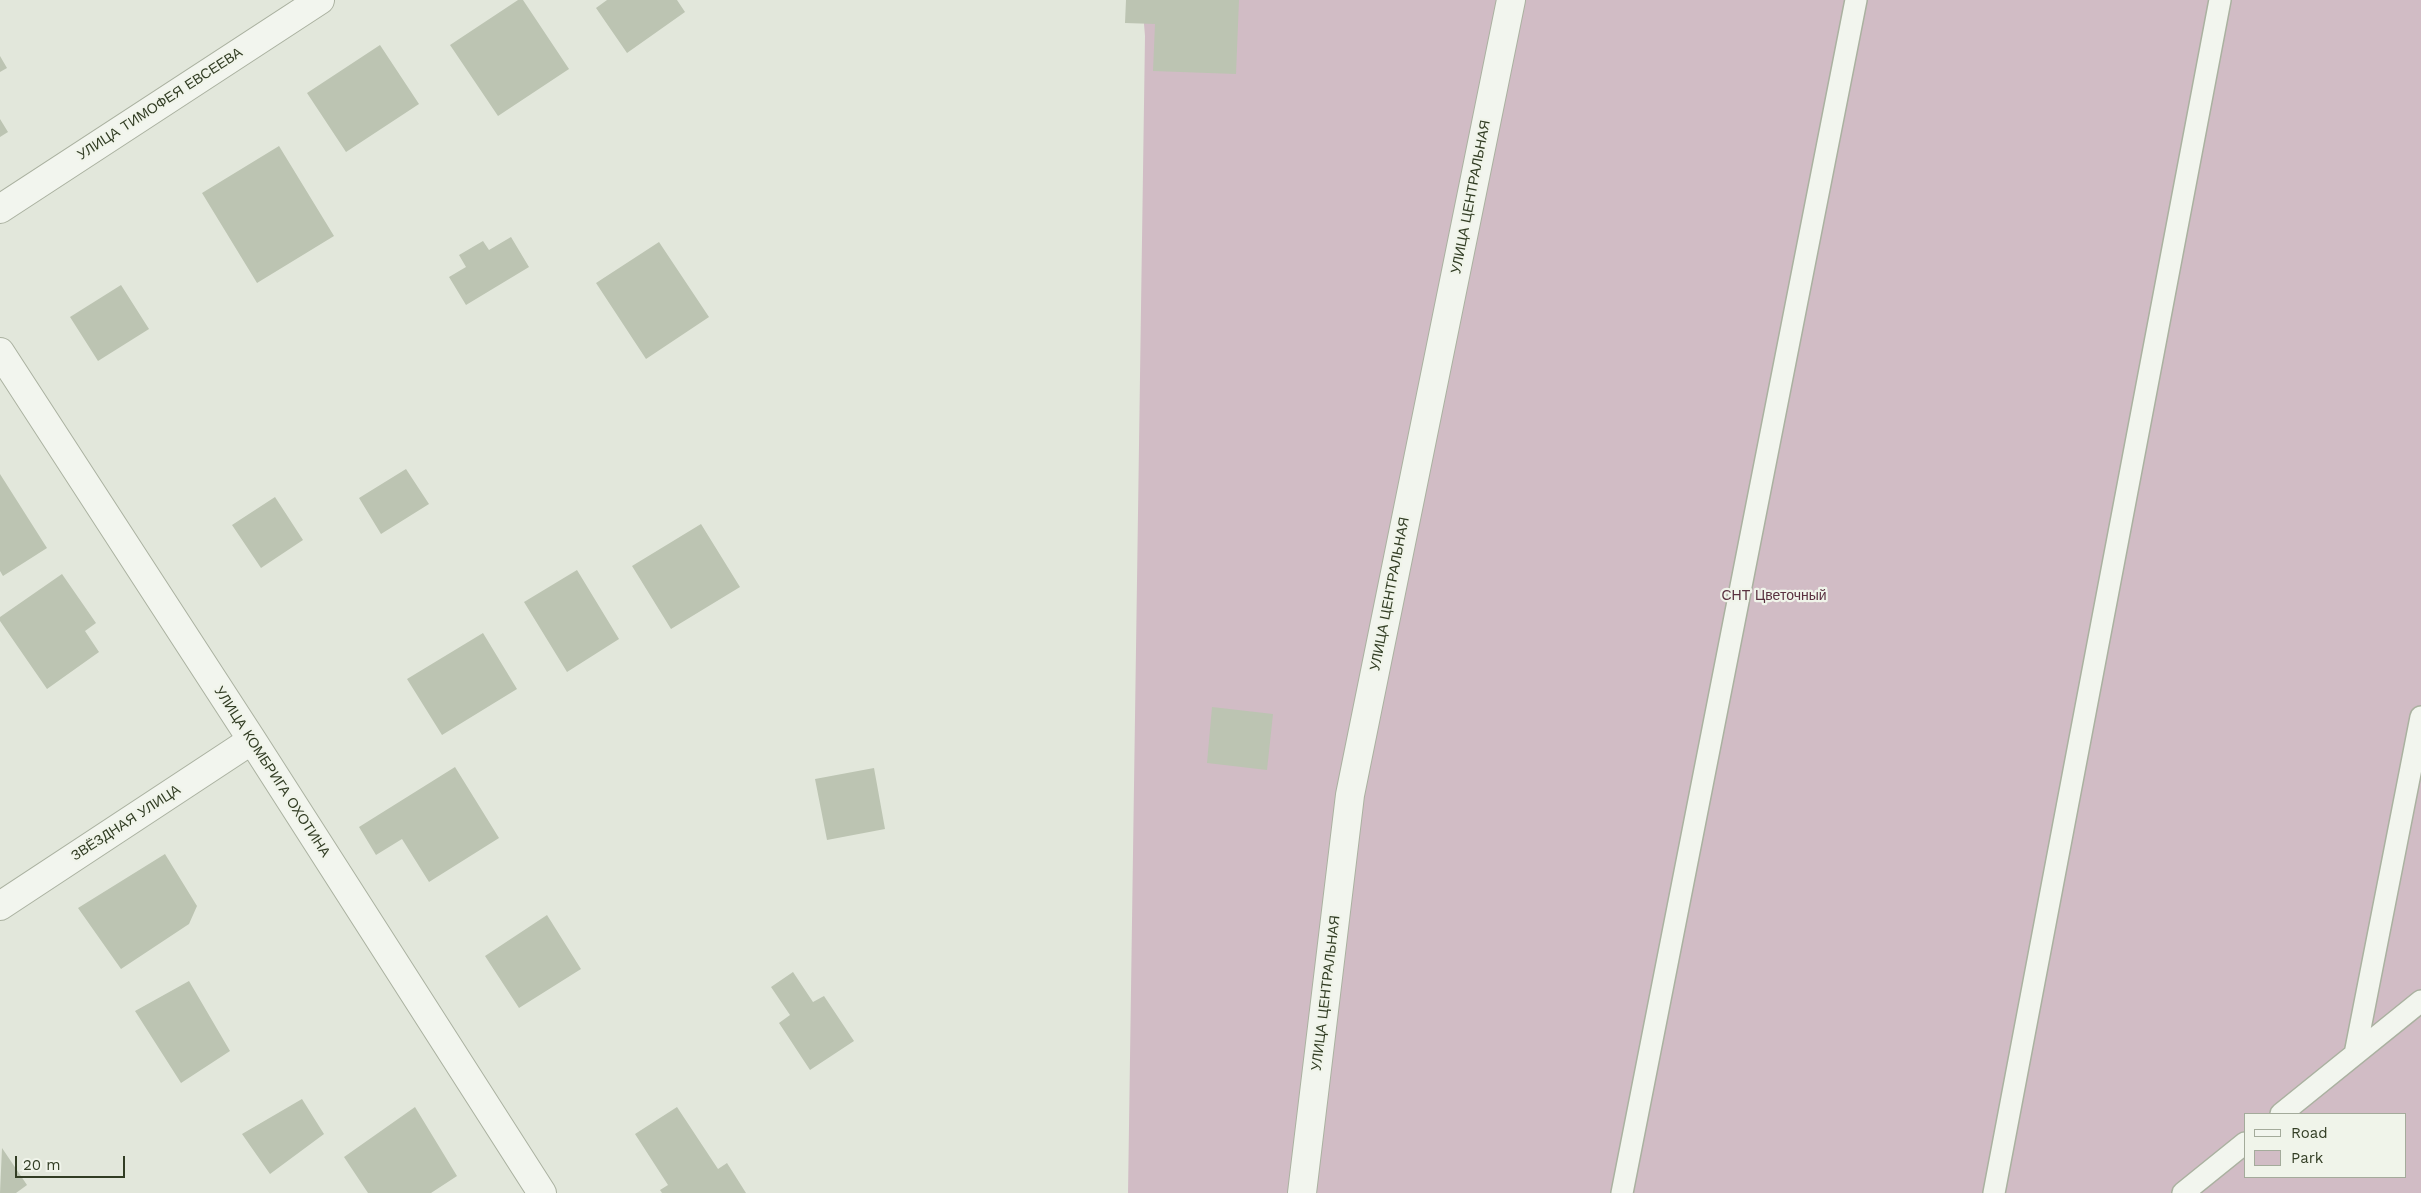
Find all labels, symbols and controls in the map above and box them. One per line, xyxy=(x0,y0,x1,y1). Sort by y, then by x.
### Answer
street label: УЛИЦА ТИМОФЕЯ ЕВСЕЕВА xyxy=(74,44,246,164)
street label: УЛИЦА ЦЕНТРАЛЬНАЯ xyxy=(1448,119,1494,275)
street label: УЛИЦА ЦЕНТРАЛЬНАЯ xyxy=(1367,516,1413,672)
park label: СНТ Цветочный xyxy=(1721,588,1827,604)
street label: УЛИЦА КОМБРИГА ОХОТИНА xyxy=(210,684,334,860)
street label: ЗВЁЗДНАЯ УЛИЦА xyxy=(68,781,184,865)
street label: УЛИЦА ЦЕНТРАЛЬНАЯ xyxy=(1308,914,1344,1072)
legend xyxy=(2244,1113,2406,1178)
text: Road xyxy=(2291,1124,2328,1142)
scale bar xyxy=(18,1146,128,1178)
text: Park xyxy=(2291,1149,2323,1167)
text: 20 m xyxy=(23,1156,61,1174)

